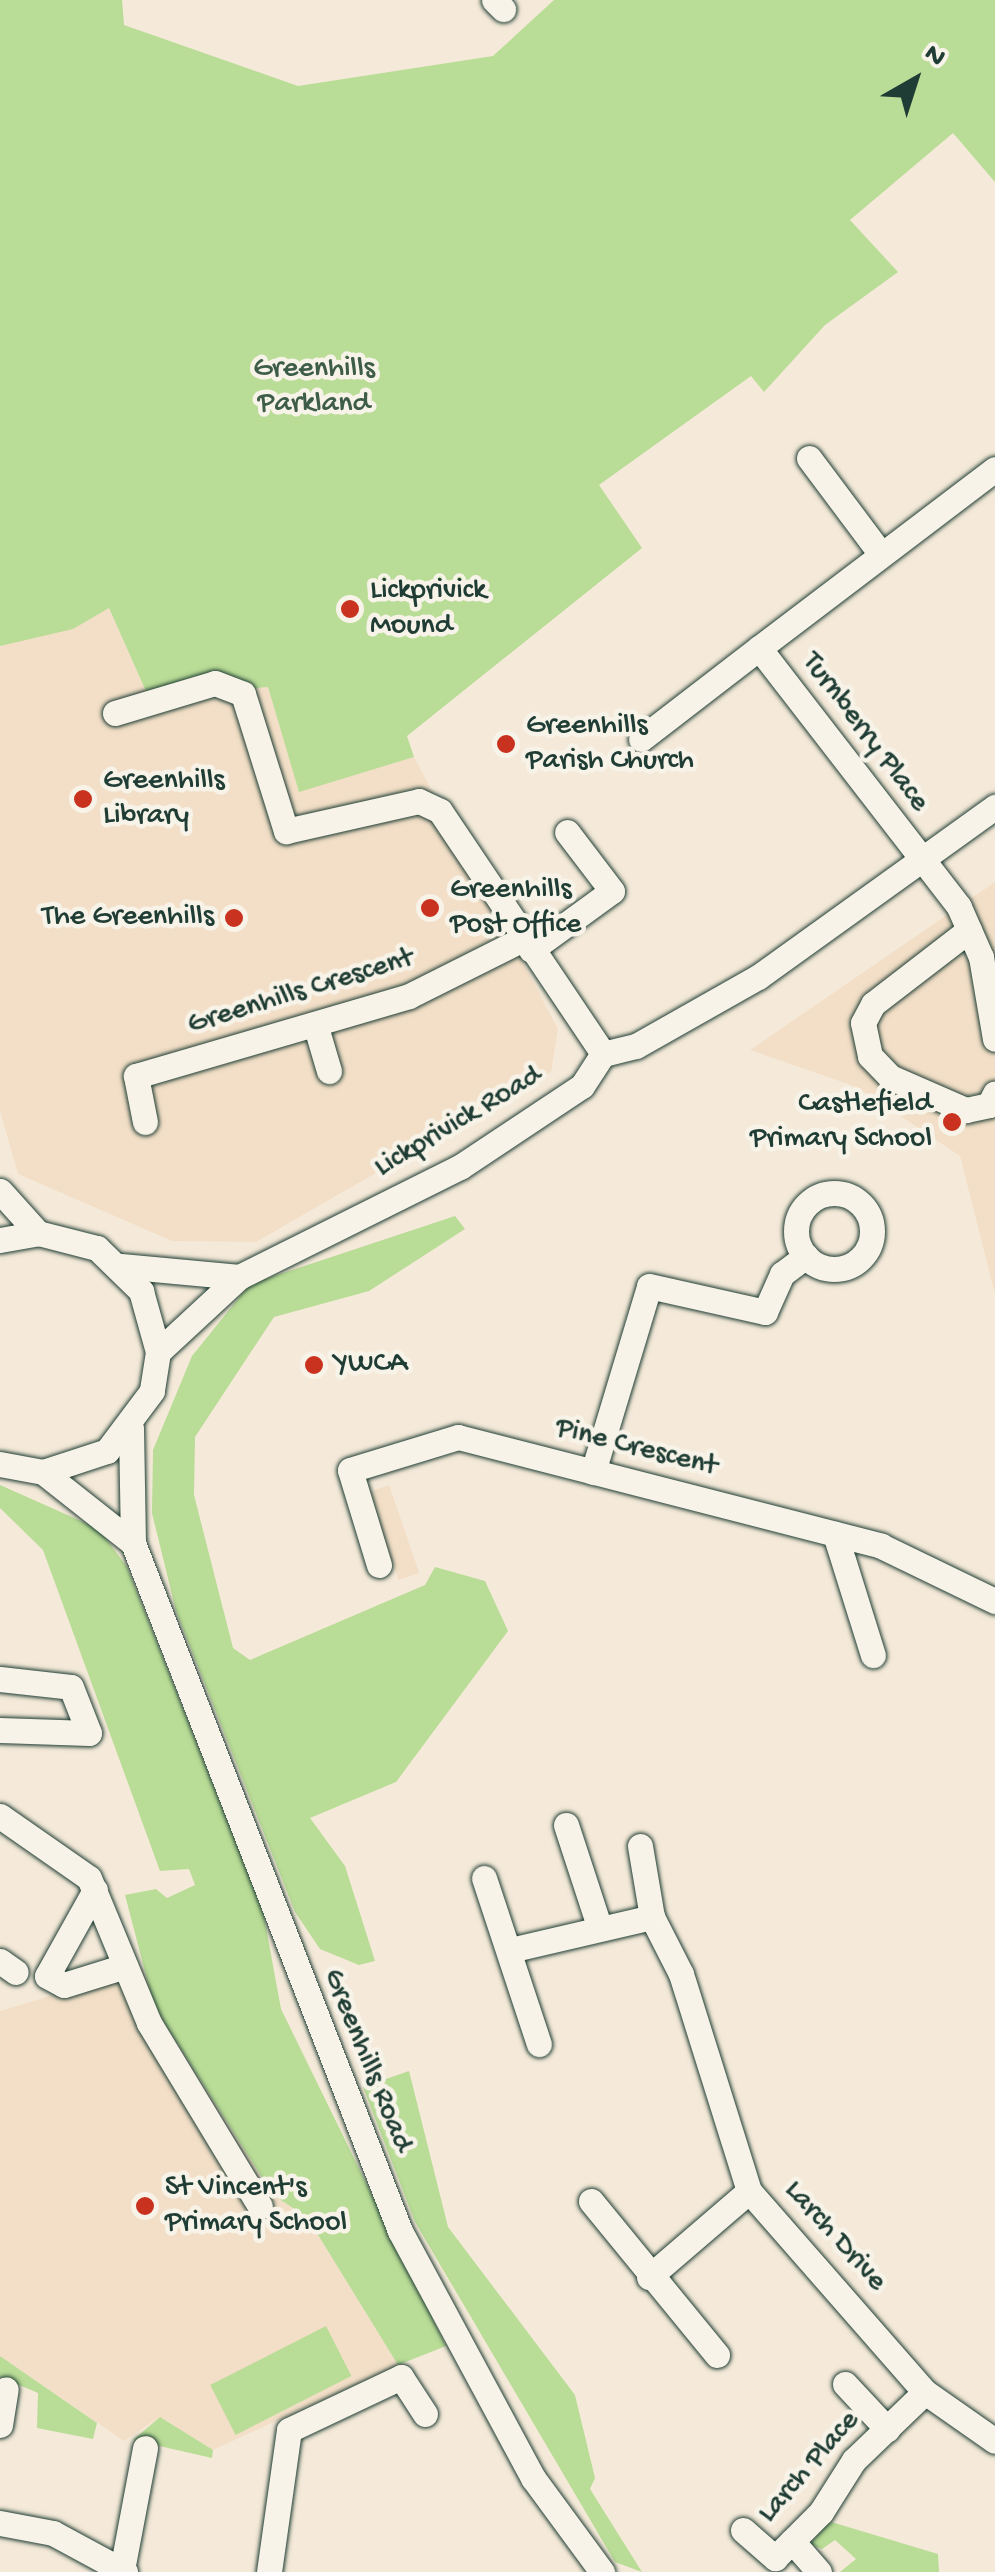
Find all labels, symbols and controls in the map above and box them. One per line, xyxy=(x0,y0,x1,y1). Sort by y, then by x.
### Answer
north arrow xyxy=(865,30,965,130)
text: N xyxy=(917,38,952,75)
park label: Greenhills Parkland xyxy=(253,352,375,422)
place label: Lickprivick Mound xyxy=(370,574,486,644)
marker: Lickprivick Mound xyxy=(339,598,361,620)
street label: Turnberry Place xyxy=(792,646,936,820)
place label: Greenhills Parish Church xyxy=(526,709,694,780)
marker: Greenhills Parish Church xyxy=(495,733,517,755)
place label: Greenhills Library xyxy=(103,764,225,834)
marker: Greenhills Library xyxy=(72,788,94,810)
place label: Greenhills Post Office xyxy=(450,873,581,944)
marker: Greenhills Post Office xyxy=(419,897,441,919)
place label: The Greenhills xyxy=(42,900,214,936)
marker: The Greenhills xyxy=(223,907,245,929)
street label: Greenhills Crescent xyxy=(184,942,418,1044)
street label: Lickprivick Road xyxy=(369,1059,549,1187)
place label: Castlefield Primary School xyxy=(750,1087,932,1158)
marker: Castlefield Primary School xyxy=(941,1111,963,1133)
place label: YWCA xyxy=(334,1347,407,1383)
marker: YWCA xyxy=(303,1354,325,1376)
street label: Pine Crescent xyxy=(551,1412,721,1486)
street label: Greenhills Road xyxy=(313,1964,419,2158)
place label: St Vincent's Primary School xyxy=(165,2171,347,2242)
street label: Larch Drive xyxy=(775,2174,893,2300)
marker: St Vincent's Primary School xyxy=(134,2195,156,2217)
street label: Larch Place xyxy=(751,2404,869,2532)

